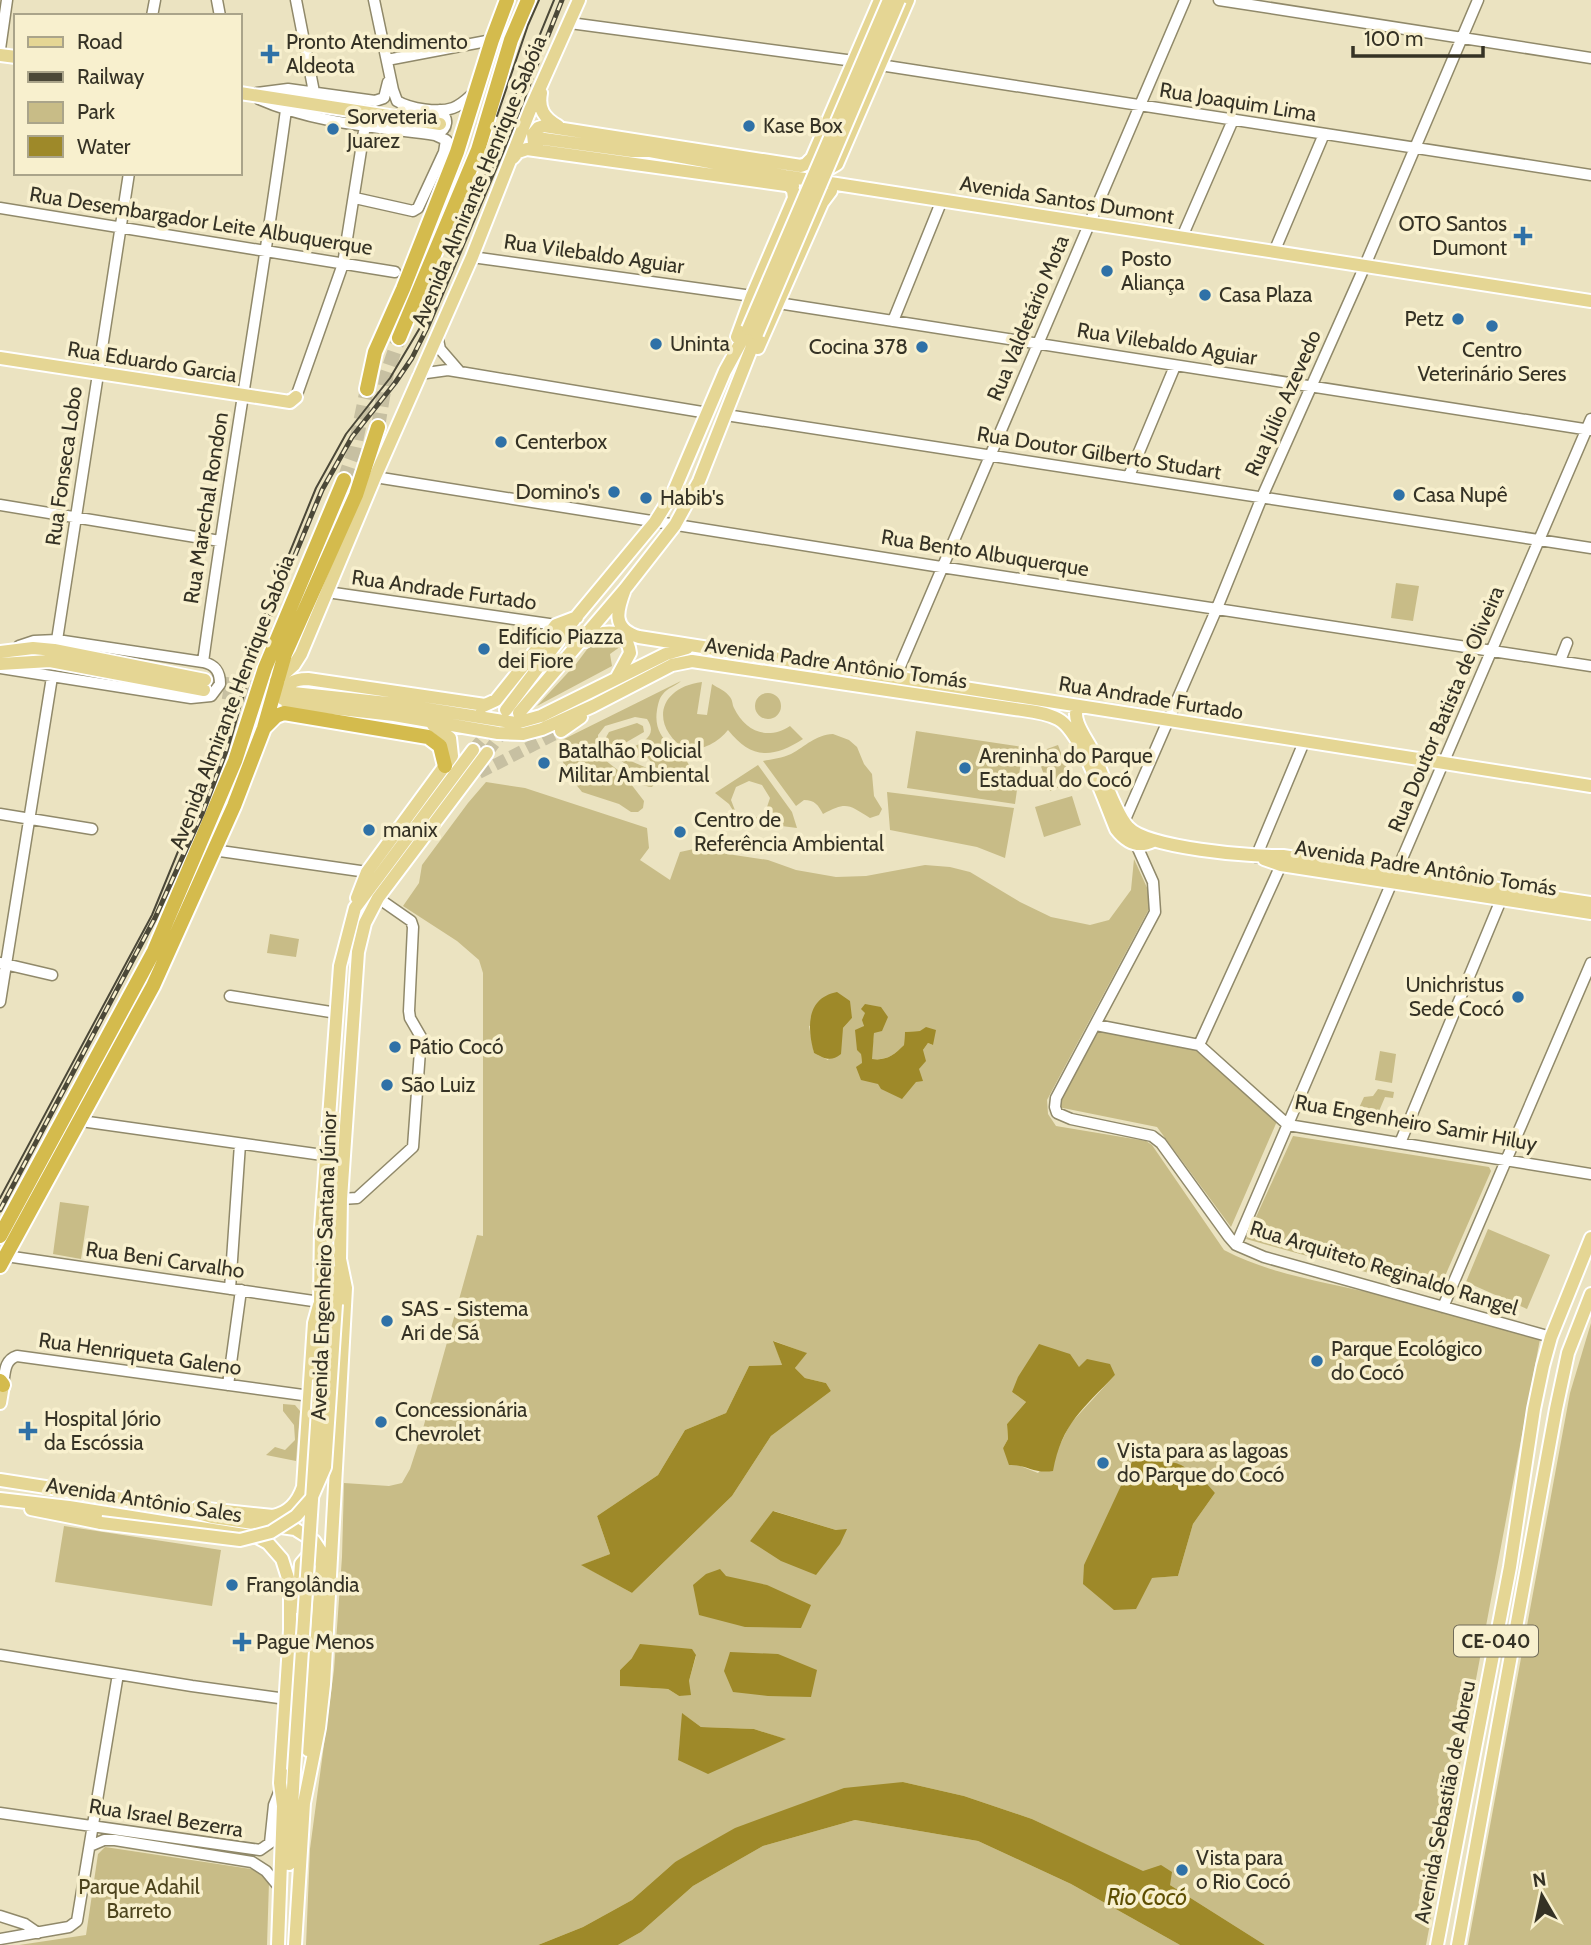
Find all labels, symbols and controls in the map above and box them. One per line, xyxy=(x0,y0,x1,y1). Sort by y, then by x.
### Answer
legend xyxy=(14,14,242,175)
scale bar xyxy=(1353,14,1482,58)
text: 100 m xyxy=(1364,26,1423,51)
text: Road xyxy=(77,29,123,54)
place label: Pronto Atendimento Aldeota xyxy=(286,29,468,78)
street label: Avenida Almirante Henrique Sabóia xyxy=(406,32,551,330)
marker: Pronto Atendimento Aldeota xyxy=(260,44,280,64)
text: Railway xyxy=(77,64,145,89)
street label: Rua Joaquim Lima xyxy=(1158,77,1318,126)
text: Park xyxy=(77,99,115,124)
place label: Sorveteria Juarez xyxy=(346,104,437,153)
place label: Kase Box xyxy=(763,113,843,138)
marker: Kase Box xyxy=(741,118,757,134)
marker: Sorveteria Juarez xyxy=(325,121,341,137)
text: Water xyxy=(77,134,131,159)
street label: Avenida Santos Dumont xyxy=(958,170,1176,229)
street label: Rua Desembargador Leite Albuquerque xyxy=(28,181,375,260)
place label: OTO Santos Dumont xyxy=(1399,211,1507,260)
marker: OTO Santos Dumont xyxy=(1513,226,1533,246)
street label: Rua Vilebaldo Aguiar xyxy=(502,228,686,279)
street label: Rua Valdetário Mota xyxy=(981,231,1074,404)
place label: Posto Aliança xyxy=(1121,246,1185,295)
marker: Posto Aliança xyxy=(1099,263,1115,279)
place label: Casa Plaza xyxy=(1219,282,1312,307)
marker: Casa Plaza xyxy=(1197,287,1213,303)
place label: Petz xyxy=(1405,306,1444,331)
marker: Petz xyxy=(1450,311,1466,327)
street label: Rua Vilebaldo Aguiar xyxy=(1075,317,1259,370)
marker: Centro Veterinário Seres xyxy=(1484,318,1500,334)
street label: Rua Júlio Azevedo xyxy=(1239,326,1326,480)
place label: Uninta xyxy=(670,331,730,356)
place label: Cocina 378 xyxy=(809,334,908,359)
street label: Rua Eduardo Garcia xyxy=(66,336,239,387)
marker: Uninta xyxy=(648,336,664,352)
place label: Centro Veterinário Seres xyxy=(1417,337,1567,386)
marker: Cocina 378 xyxy=(914,339,930,355)
street label: Rua Fonseca Lobo xyxy=(40,385,87,547)
street label: Rua Marechal Rondon xyxy=(178,410,233,605)
street label: Rua Doutor Gilberto Studart xyxy=(975,421,1223,484)
place label: Centerbox xyxy=(515,429,607,454)
marker: Centerbox xyxy=(493,434,509,450)
place label: Domino's xyxy=(516,479,600,504)
place label: Casa Nupê xyxy=(1413,482,1508,507)
marker: Domino's xyxy=(606,484,622,500)
place label: Habib's xyxy=(660,485,724,510)
marker: Casa Nupê xyxy=(1391,487,1407,503)
marker: Habib's xyxy=(638,490,654,506)
street label: Rua Bento Albuquerque xyxy=(879,524,1091,581)
street label: Avenida Almirante Henrique Sabóia xyxy=(164,551,299,853)
street label: Rua Andrade Furtado xyxy=(350,564,538,615)
street label: Rua Doutor Batista de Oliveira xyxy=(1382,582,1509,836)
place label: Edifício Piazza dei Fiore xyxy=(498,624,623,673)
street label: Avenida Padre Antônio Tomás xyxy=(703,632,969,693)
marker: Edifício Piazza dei Fiore xyxy=(476,641,492,657)
street label: Rua Andrade Furtado xyxy=(1057,671,1245,724)
place label: Batalhão Policial Militar Ambiental xyxy=(558,738,709,787)
place label: Areninha do Parque Estadual do Cocó xyxy=(979,743,1153,792)
marker: Batalhão Policial Militar Ambiental xyxy=(536,755,552,771)
marker: Areninha do Parque Estadual do Cocó xyxy=(957,760,973,776)
place label: Centro de Referência Ambiental xyxy=(694,807,884,856)
place label: manix xyxy=(383,817,438,842)
marker: manix xyxy=(361,822,377,838)
marker: Centro de Referência Ambiental xyxy=(672,824,688,840)
street label: Avenida Padre Antônio Tomás xyxy=(1293,834,1559,901)
place label: Unichristus Sede Cocó xyxy=(1405,972,1504,1021)
marker: Unichristus Sede Cocó xyxy=(1510,989,1526,1005)
place label: Pátio Cocó xyxy=(409,1034,504,1059)
marker: Pátio Cocó xyxy=(387,1039,403,1055)
place label: São Luiz xyxy=(401,1072,475,1097)
marker: São Luiz xyxy=(379,1077,395,1093)
street label: Rua Engenheiro Samir Hiluy xyxy=(1293,1089,1540,1156)
street label: Avenida Engenheiro Santana Júnior xyxy=(306,1111,341,1421)
street label: Rua Arquiteto Reginaldo Rangel xyxy=(1247,1215,1521,1320)
street label: Rua Beni Carvalho xyxy=(84,1236,246,1283)
place label: SAS - Sistema Ari de Sá xyxy=(401,1296,528,1345)
marker: SAS - Sistema Ari de Sá xyxy=(379,1313,395,1329)
street label: Rua Henriqueta Galeno xyxy=(37,1327,243,1380)
place label: Parque Ecológico do Cocó xyxy=(1331,1336,1482,1385)
marker: Parque Ecológico do Cocó xyxy=(1309,1353,1325,1369)
place label: Concessionária Chevrolet xyxy=(395,1397,527,1446)
place label: Hospital Jório da Escóssia xyxy=(44,1406,161,1455)
marker: Concessionária Chevrolet xyxy=(373,1414,389,1430)
marker: Hospital Jório da Escóssia xyxy=(18,1421,38,1441)
place label: Vista para as lagoas do Parque do Cocó xyxy=(1117,1438,1288,1487)
marker: Vista para as lagoas do Parque do Cocó xyxy=(1095,1455,1111,1471)
street label: Avenida Antônio Sales xyxy=(44,1472,244,1527)
place label: Frangolândia xyxy=(246,1572,359,1597)
marker: Frangolândia xyxy=(224,1577,240,1593)
road number: CE-040 xyxy=(1454,1625,1538,1656)
place label: Pague Menos xyxy=(256,1629,375,1654)
marker: Pague Menos xyxy=(234,1634,250,1650)
street label: Avenida Sebastião de Abreu xyxy=(1409,1678,1480,1925)
street label: Rua Israel Bezerra xyxy=(87,1793,245,1842)
place label: Vista para o Rio Cocó xyxy=(1196,1845,1291,1894)
north arrow xyxy=(1507,1861,1577,1931)
marker: Vista para o Rio Cocó xyxy=(1174,1862,1190,1878)
text: N xyxy=(1531,1867,1548,1892)
park label: Parque Adahil Barreto xyxy=(78,1874,200,1923)
water label: Rio Cocó xyxy=(1107,1883,1187,1911)

